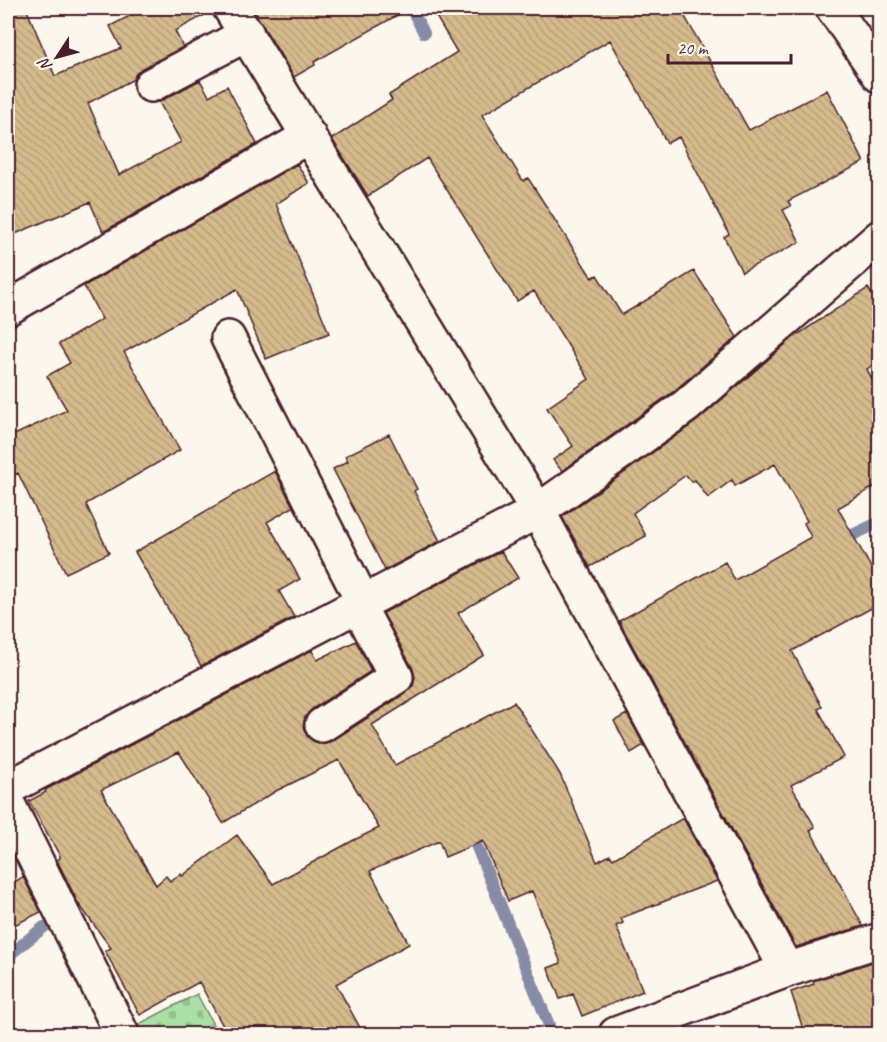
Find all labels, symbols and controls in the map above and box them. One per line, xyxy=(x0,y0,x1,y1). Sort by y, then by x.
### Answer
north arrow xyxy=(27,27,87,87)
scale bar xyxy=(668,27,791,65)
text: 20 m xyxy=(677,37,710,59)
text: N xyxy=(33,53,57,75)

